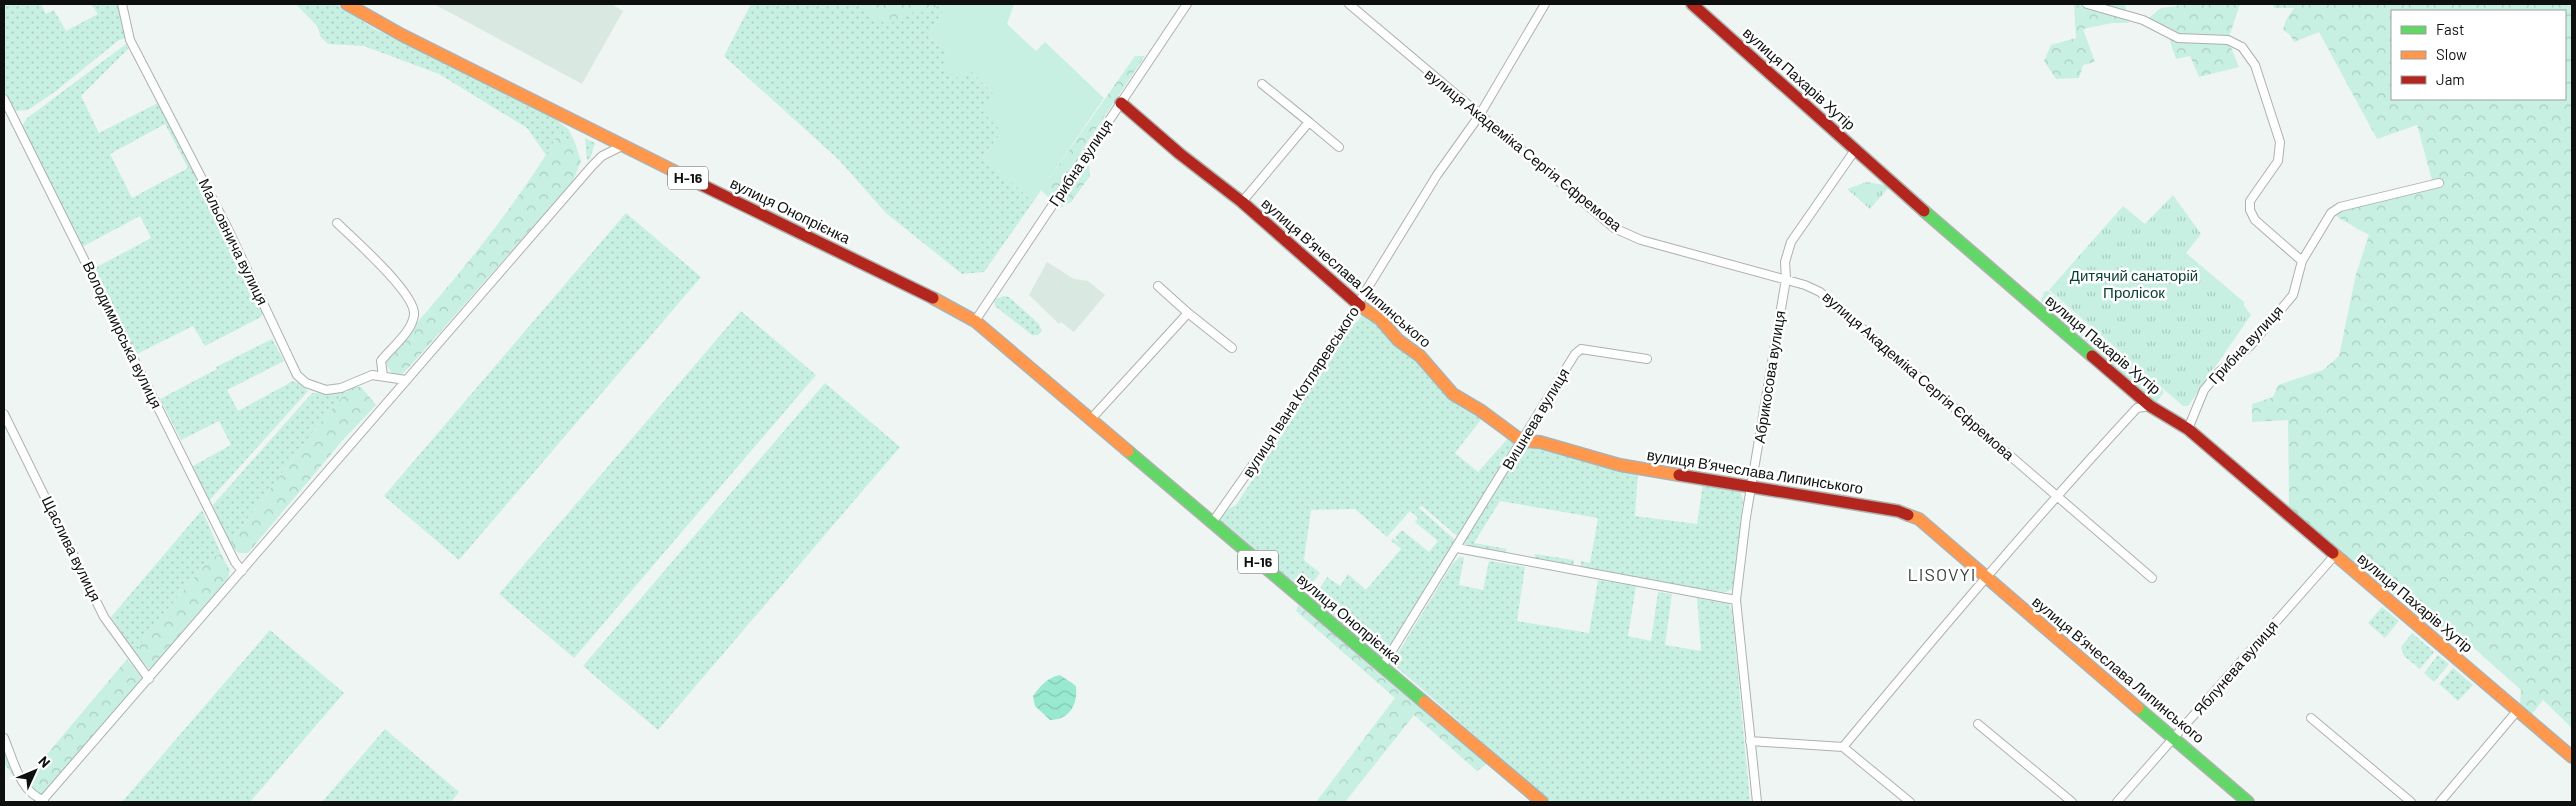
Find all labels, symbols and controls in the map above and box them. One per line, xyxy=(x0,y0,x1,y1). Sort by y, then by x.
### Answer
legend xyxy=(2391,10,2566,100)
text: Fast xyxy=(2436,20,2464,38)
street label: вулиця Пахарів Хутір xyxy=(1740,23,1860,133)
text: Slow xyxy=(2436,45,2467,63)
street label: вулиця Академіка Сергія Єфремова xyxy=(1422,64,1626,235)
text: Jam xyxy=(2436,70,2465,88)
street label: Грибна вулиця xyxy=(1045,116,1116,209)
road number: Н-16 xyxy=(668,167,708,190)
street label: вулиця Онопрієнка xyxy=(728,173,854,247)
street label: Мальовнича вулиця xyxy=(195,175,272,308)
street label: вулиця Вʼячеслава Липинського xyxy=(1258,194,1435,351)
street label: Володимирська вулиця xyxy=(79,258,166,411)
park label: Дитячий санаторій Пролісок xyxy=(2070,266,2198,301)
street label: вулиця Академіка Сергія Єфремова xyxy=(1819,287,2019,464)
street label: вулиця Пахарів Хутір xyxy=(2042,291,2165,398)
street label: Грибна вулиця xyxy=(2204,301,2286,387)
street label: вулиця Івана Котляревського xyxy=(1238,303,1362,480)
street label: Абрикосова вулиця xyxy=(1750,309,1788,445)
street label: Вишнева вулиця xyxy=(1498,365,1572,472)
street label: вулиця Вʼячеслава Липинського xyxy=(1646,445,1865,497)
street label: Щаслива вулиця xyxy=(39,493,105,604)
street label: вулиця Пахарів Хутір xyxy=(2354,549,2477,656)
road number: Н-16 xyxy=(1238,550,1278,574)
district label: LISOVYI xyxy=(1908,563,1976,585)
street label: вулиця Онопрієнка xyxy=(1294,569,1406,668)
street label: вулиця Вʼячеслава Липинського xyxy=(2029,592,2208,746)
street label: Яблунева вулиця xyxy=(2189,616,2281,718)
north arrow xyxy=(10,746,60,796)
text: N xyxy=(35,752,54,771)

